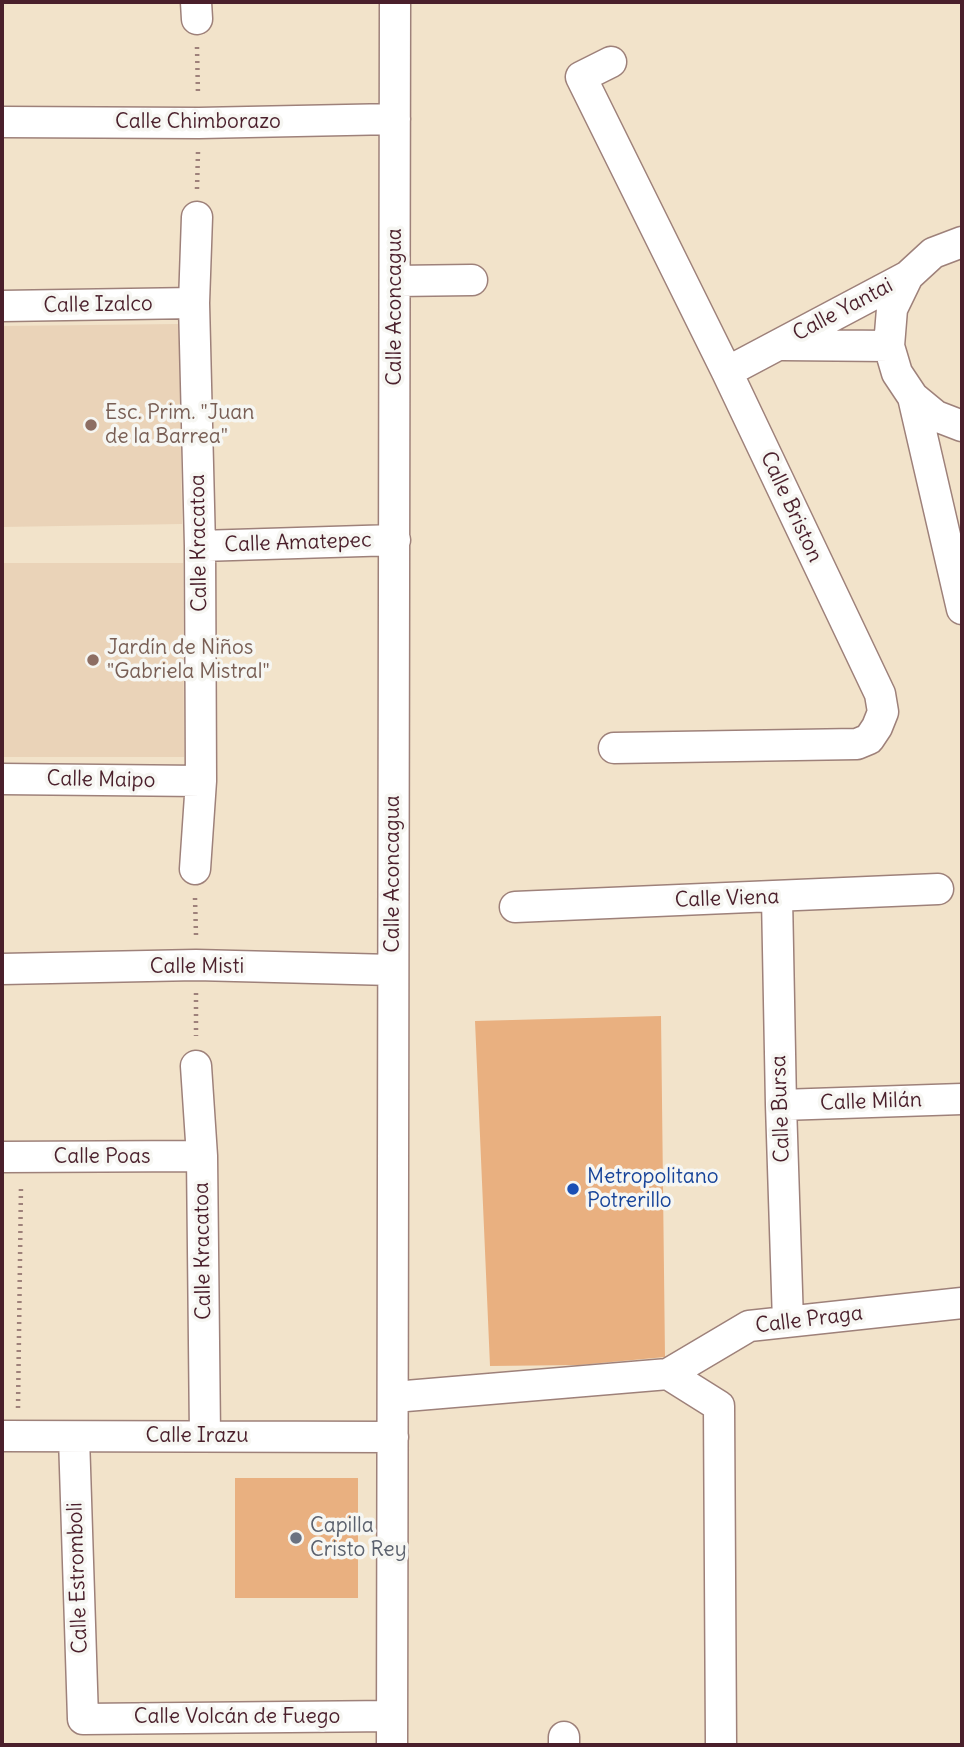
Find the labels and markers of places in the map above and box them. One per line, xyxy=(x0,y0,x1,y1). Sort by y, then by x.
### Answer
place label: Esc. Prim. "Juan de la Barrea" xyxy=(105,400,254,450)
marker: Esc. Prim. "Juan de la Barrea" xyxy=(83,417,99,433)
place label: Jardín de Niños "Gabriela Mistral" xyxy=(107,635,270,685)
marker: Jardín de Niños "Gabriela Mistral" xyxy=(85,652,101,668)
place label: Metropolitano Potrerillo xyxy=(587,1164,719,1214)
marker: Metropolitano Potrerillo xyxy=(565,1181,581,1197)
place label: Capilla Cristo Rey xyxy=(310,1513,407,1563)
marker: Capilla Cristo Rey xyxy=(288,1530,304,1546)

